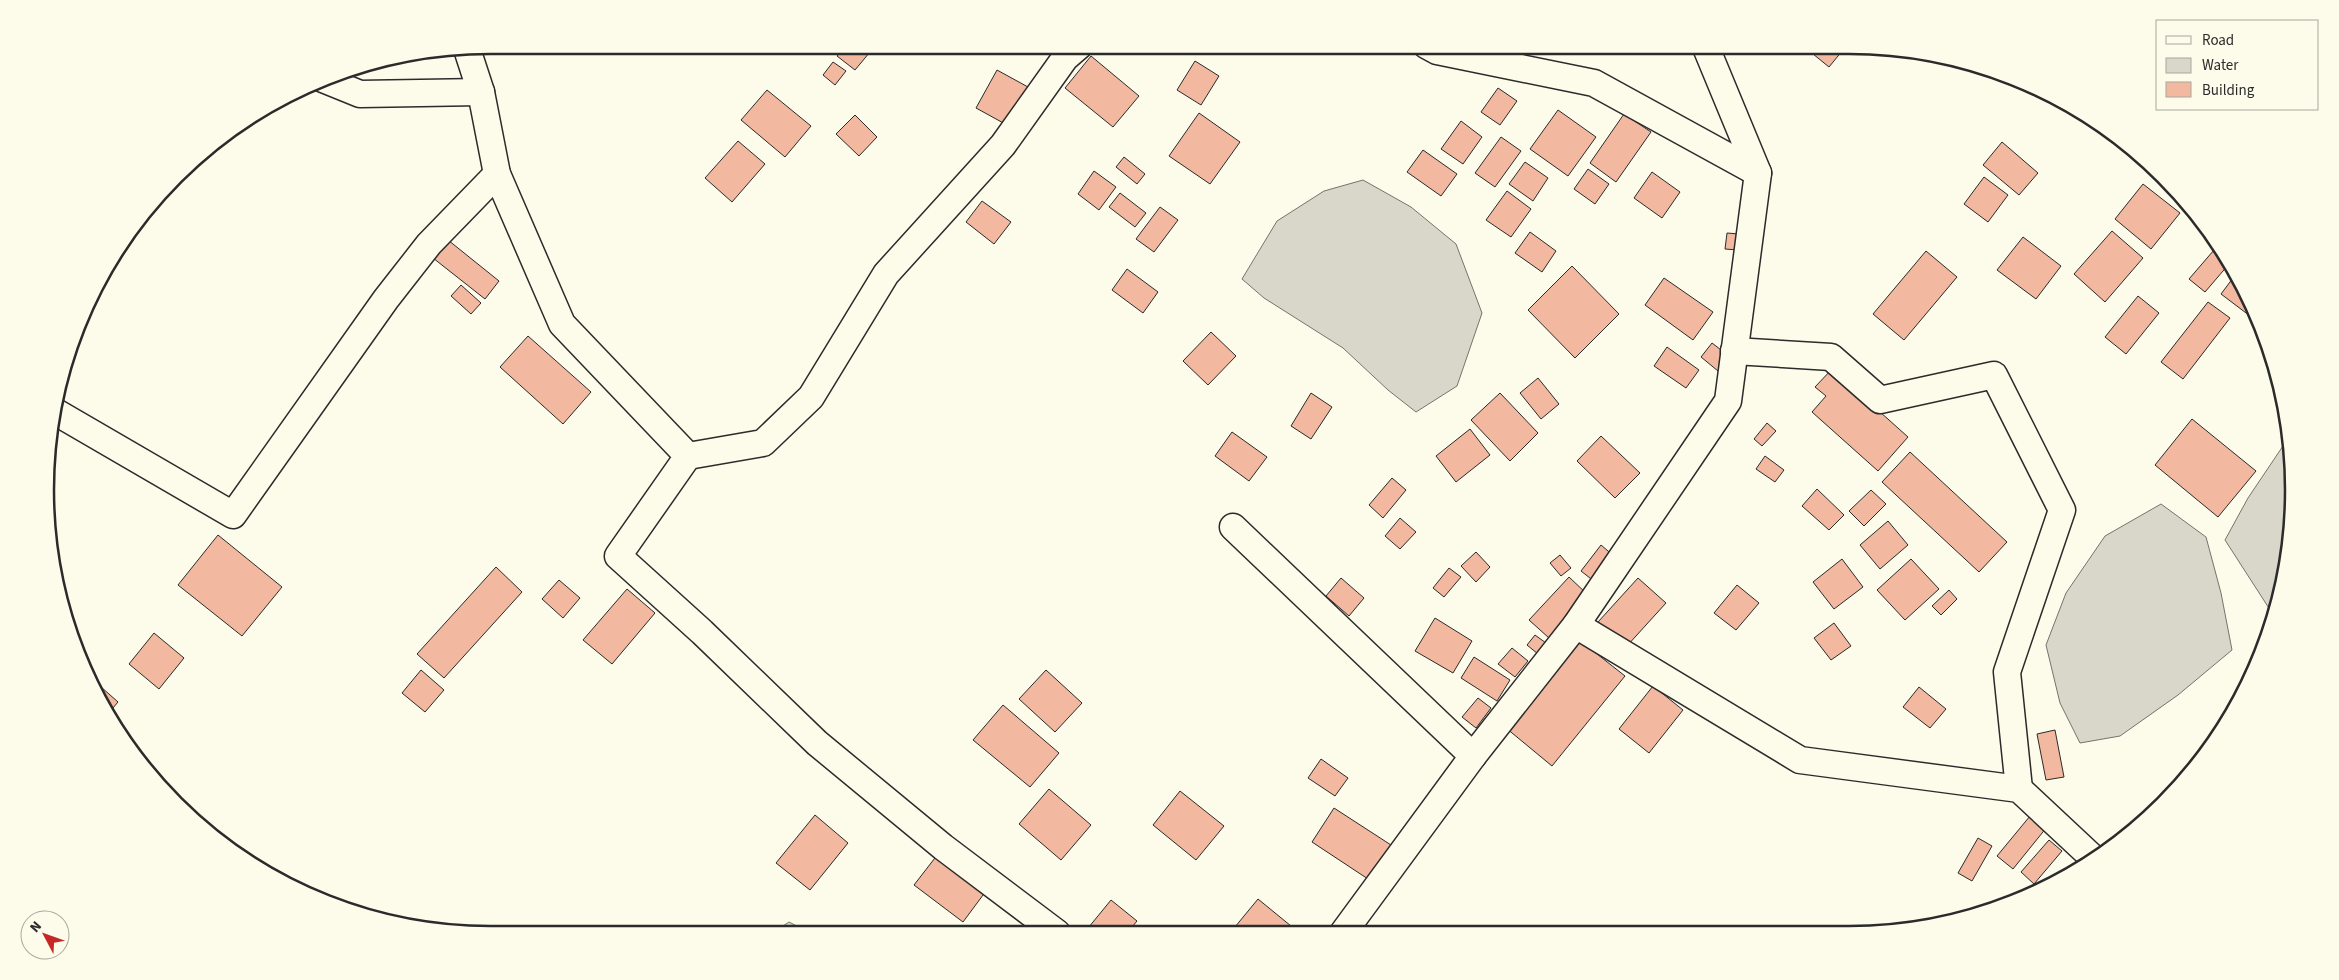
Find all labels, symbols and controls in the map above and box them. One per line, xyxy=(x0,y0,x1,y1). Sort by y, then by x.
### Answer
legend xyxy=(2156,20,2319,110)
text: Road xyxy=(2202,30,2234,51)
text: Water xyxy=(2202,55,2239,76)
text: Building xyxy=(2202,80,2255,101)
north arrow xyxy=(20,910,70,960)
text: N xyxy=(25,917,47,937)

